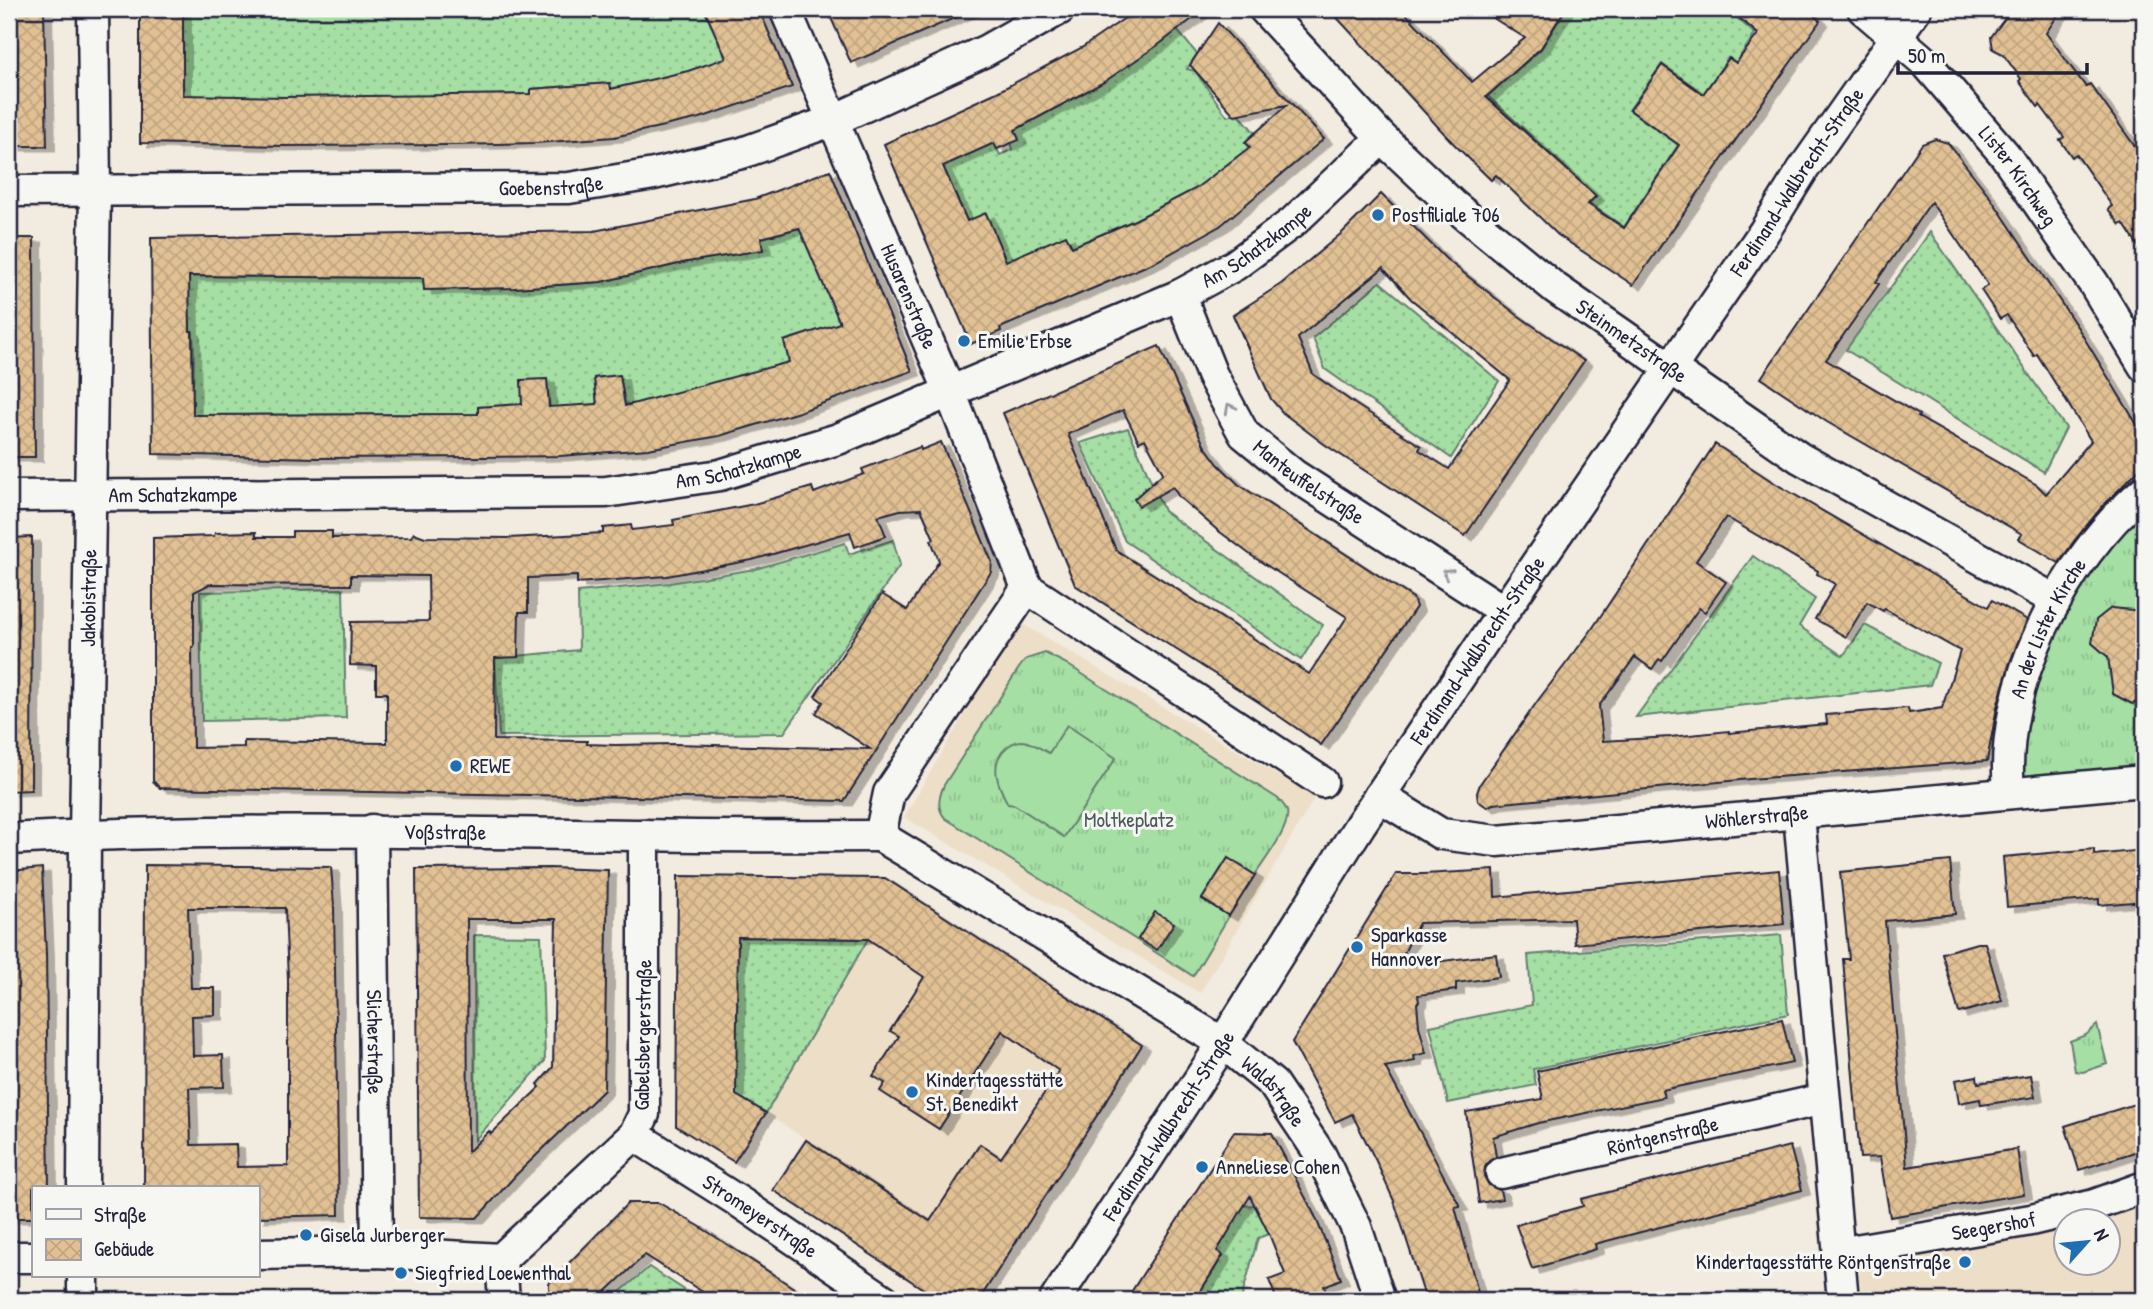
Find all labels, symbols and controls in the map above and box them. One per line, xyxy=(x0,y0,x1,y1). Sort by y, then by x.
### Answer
scale bar xyxy=(1898,32,2086,76)
text: 50 m xyxy=(1908,41,1945,70)
street label: Ferdinand-Wallbrecht-Straße xyxy=(1722,81,1870,283)
street label: Lister Kirchweg xyxy=(1972,119,2065,232)
street label: Goebenstraße xyxy=(499,168,605,202)
street label: Am Schatzkampe xyxy=(1196,197,1318,294)
place label: Postfiliale 706 xyxy=(1392,200,1500,229)
marker: Postfiliale 706 xyxy=(1370,207,1386,223)
street label: Husarenstraße xyxy=(874,239,945,353)
street label: Steinmetzstraße xyxy=(1570,292,1693,389)
place label: Emilie Erbse xyxy=(978,326,1072,355)
marker: Emilie Erbse xyxy=(956,333,972,349)
one-way arrow xyxy=(1224,402,1238,415)
street label: Manteuffelstraße xyxy=(1247,432,1370,531)
street label: Am Schatzkampe xyxy=(673,436,805,495)
street label: Am Schatzkampe xyxy=(108,479,238,509)
street label: Jakobistraße xyxy=(73,549,103,647)
street label: Ferdinand-Wallbrecht-Straße xyxy=(1403,550,1551,751)
street label: An der Lister Kirche xyxy=(2003,552,2093,702)
one-way arrow xyxy=(1441,569,1454,582)
place label: REWE xyxy=(470,751,511,780)
marker: REWE xyxy=(448,758,464,774)
street label: Wöhlerstraße xyxy=(1704,797,1810,836)
park label: Moltkeplatz xyxy=(1084,805,1174,834)
street label: Voßstraße xyxy=(403,817,486,847)
place label: Sparkasse Hannover xyxy=(1371,920,1447,973)
marker: Sparkasse Hannover xyxy=(1349,939,1365,955)
street label: Gabelsbergerstraße xyxy=(627,959,658,1111)
street label: Slicherstraße xyxy=(360,990,390,1094)
street label: Ferdinand-Wallbrecht-Straße xyxy=(1095,1025,1241,1227)
street label: Waldstraße xyxy=(1235,1049,1313,1132)
place label: Kindertagesstätte St. Benedikt xyxy=(926,1065,1063,1118)
marker: Kindertagesstätte St. Benedikt xyxy=(904,1084,920,1100)
street label: Röntgenstraße xyxy=(1604,1109,1721,1162)
place label: Anneliese Cohen xyxy=(1216,1152,1340,1181)
marker: Anneliese Cohen xyxy=(1194,1159,1210,1175)
street label: Stromeyerstraße xyxy=(697,1167,823,1265)
legend xyxy=(32,1186,259,1278)
text: Straße xyxy=(94,1200,147,1229)
street label: Seegershof xyxy=(1949,1204,2039,1247)
north arrow xyxy=(2052,1208,2122,1278)
place label: Gisela Jurberger xyxy=(320,1220,445,1249)
text: N xyxy=(2088,1224,2116,1245)
marker: Gisela Jurberger xyxy=(298,1227,314,1243)
text: Gebäude xyxy=(94,1234,154,1263)
place label: Kindertagesstätte Röntgenstraße xyxy=(1696,1247,1951,1276)
marker: Kindertagesstätte Röntgenstraße xyxy=(1957,1254,1973,1270)
place label: Siegfried Loewenthal xyxy=(415,1258,571,1287)
marker: Siegfried Loewenthal xyxy=(393,1265,409,1281)

